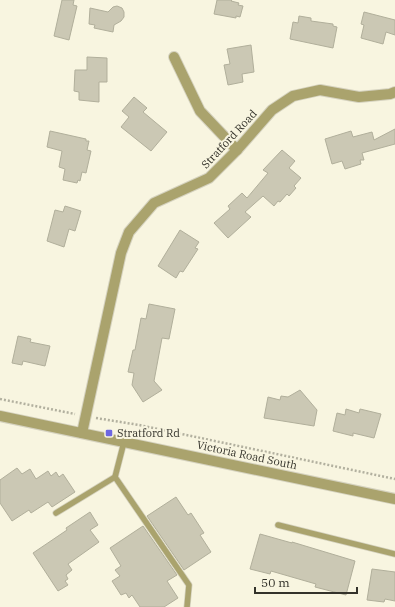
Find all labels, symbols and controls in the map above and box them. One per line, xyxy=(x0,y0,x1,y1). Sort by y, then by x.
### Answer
street label: Stratford Road xyxy=(198,106,260,171)
place label: Stratford Rd xyxy=(117,426,180,440)
marker: Stratford Rd xyxy=(104,428,114,438)
street label: Victoria Road South xyxy=(196,438,299,473)
scale bar xyxy=(255,569,357,595)
text: 50 m xyxy=(261,575,290,590)

